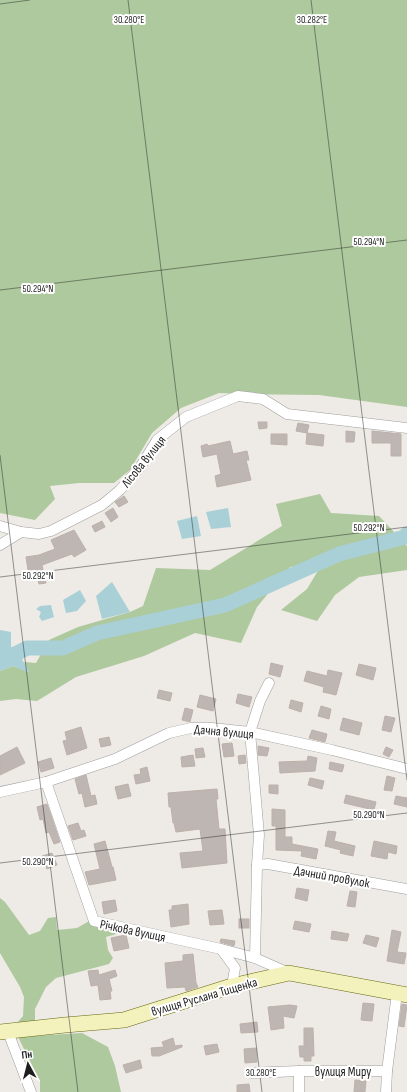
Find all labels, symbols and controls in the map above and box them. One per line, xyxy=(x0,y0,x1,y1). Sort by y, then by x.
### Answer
text: 30.280°E xyxy=(114,14,144,26)
text: 30.282°E xyxy=(297,14,327,26)
text: 50.294°N xyxy=(354,236,384,248)
text: 50.294°N xyxy=(23,283,53,295)
street label: Лісова вулиця xyxy=(117,433,169,491)
text: 50.292°N xyxy=(353,522,385,534)
text: 50.292°N xyxy=(22,570,54,582)
street label: Дачна вулиця xyxy=(193,721,254,743)
text: 50.290°N xyxy=(353,809,385,821)
text: 50.290°N xyxy=(22,856,54,868)
street label: Дачний провулок xyxy=(293,862,371,892)
street label: Річкова вулиця xyxy=(99,916,167,946)
street label: вулиця Руслана Тищенка xyxy=(149,974,259,1020)
north arrow xyxy=(8,1044,48,1084)
text: Пн xyxy=(21,1047,33,1062)
street label: вулиця Миру xyxy=(315,1064,371,1080)
text: 30.280°E xyxy=(246,1067,276,1079)

